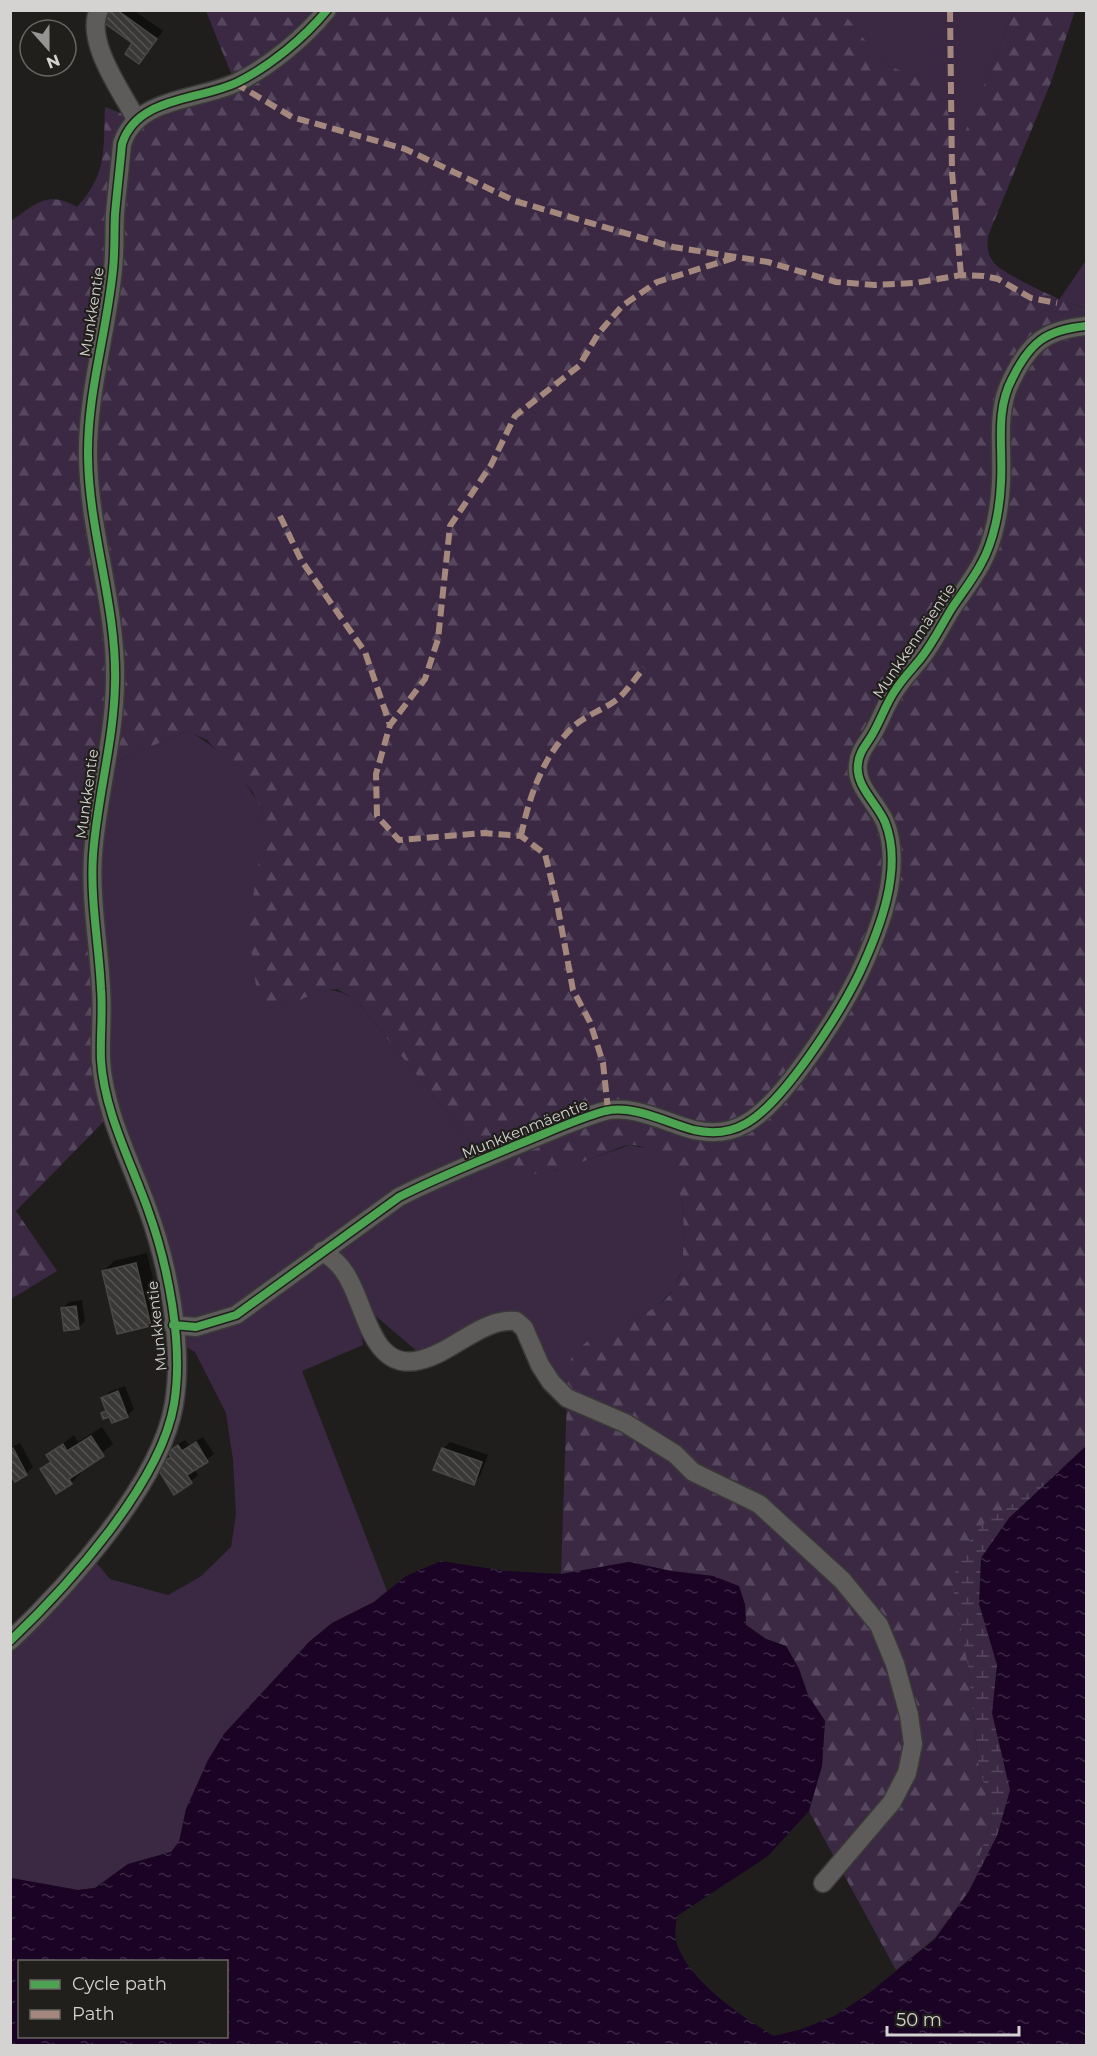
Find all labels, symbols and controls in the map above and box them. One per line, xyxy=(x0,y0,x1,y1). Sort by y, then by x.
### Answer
north arrow xyxy=(18,18,78,78)
text: N xyxy=(44,50,63,73)
street label: Munkkentie xyxy=(75,266,108,358)
street label: Munkkenmäentie xyxy=(868,580,959,702)
street label: Munkkentie xyxy=(71,748,102,840)
street label: Munkkenmäentie xyxy=(459,1095,591,1163)
street label: Munkkentie xyxy=(142,1280,171,1372)
legend xyxy=(18,1960,228,2038)
text: Cycle path xyxy=(72,1973,167,1995)
scale bar xyxy=(887,1999,1019,2037)
text: Path xyxy=(72,2003,115,2025)
text: 50 m xyxy=(896,2009,942,2031)

